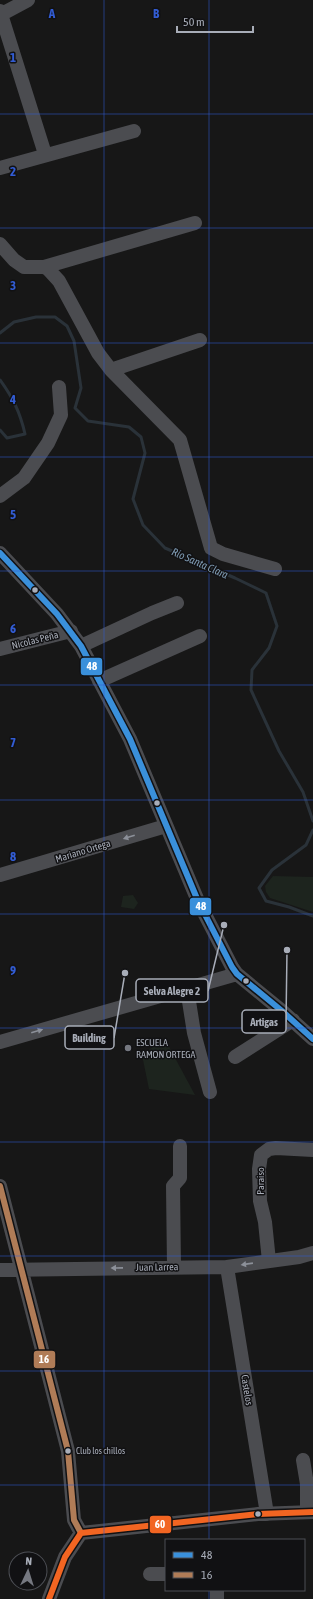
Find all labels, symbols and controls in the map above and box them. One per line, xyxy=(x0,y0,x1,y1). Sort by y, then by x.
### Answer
text: A xyxy=(48,6,56,21)
text: B xyxy=(153,6,160,21)
scale bar xyxy=(177,8,253,34)
text: 50 m xyxy=(183,15,205,29)
text: 1 xyxy=(10,50,16,65)
text: 2 xyxy=(10,164,16,179)
text: 3 xyxy=(10,278,16,293)
text: 4 xyxy=(9,392,16,407)
text: 5 xyxy=(10,507,16,522)
water label: Río Santa Clara xyxy=(170,545,230,581)
unlabelled marker xyxy=(30,585,40,595)
text: 6 xyxy=(10,621,16,636)
street label: Nicolas Peña xyxy=(11,629,60,651)
line badge: 48 xyxy=(80,657,103,676)
text: 48 xyxy=(86,660,97,672)
text: 7 xyxy=(10,735,16,750)
unlabelled marker xyxy=(152,798,162,808)
one-way arrow xyxy=(122,834,134,840)
street label: Mariano Ortega xyxy=(54,837,112,865)
text: 8 xyxy=(10,849,16,864)
line badge: 48 xyxy=(189,897,212,916)
text: 48 xyxy=(195,900,206,912)
text: 9 xyxy=(10,963,16,978)
unlabelled marker xyxy=(241,976,251,986)
callout: Selva Alegre 2 xyxy=(136,979,208,1002)
text: Selva Alegre 2 xyxy=(144,985,200,997)
callout: Artigas xyxy=(242,1010,286,1033)
text: Artigas xyxy=(249,1016,278,1028)
callout: Building xyxy=(65,1026,114,1049)
one-way arrow xyxy=(32,1028,44,1034)
text: Building xyxy=(72,1032,106,1044)
place label: ESCUELA RAMON ORTEGA xyxy=(136,1037,195,1060)
marker: ESCUELA RAMON ORTEGA xyxy=(123,1043,133,1053)
street label: Paraiso xyxy=(255,1167,266,1195)
street label: Juan Larrea xyxy=(136,1261,179,1273)
one-way arrow xyxy=(241,1261,253,1267)
one-way arrow xyxy=(110,1265,123,1271)
line badge: 16 xyxy=(33,1350,56,1369)
text: 16 xyxy=(39,1353,49,1365)
street label: Castelos xyxy=(239,1374,255,1407)
marker: Club los chillos xyxy=(63,1446,73,1456)
place label: Club los chillos xyxy=(76,1446,125,1456)
unlabelled marker xyxy=(253,1509,263,1519)
line badge: 60 xyxy=(149,1515,172,1534)
text: 60 xyxy=(155,1518,165,1530)
legend xyxy=(165,1539,305,1591)
text: 48 xyxy=(201,1548,213,1562)
north arrow xyxy=(8,1551,48,1591)
text: N xyxy=(25,1555,32,1567)
text: 16 xyxy=(201,1568,213,1582)

